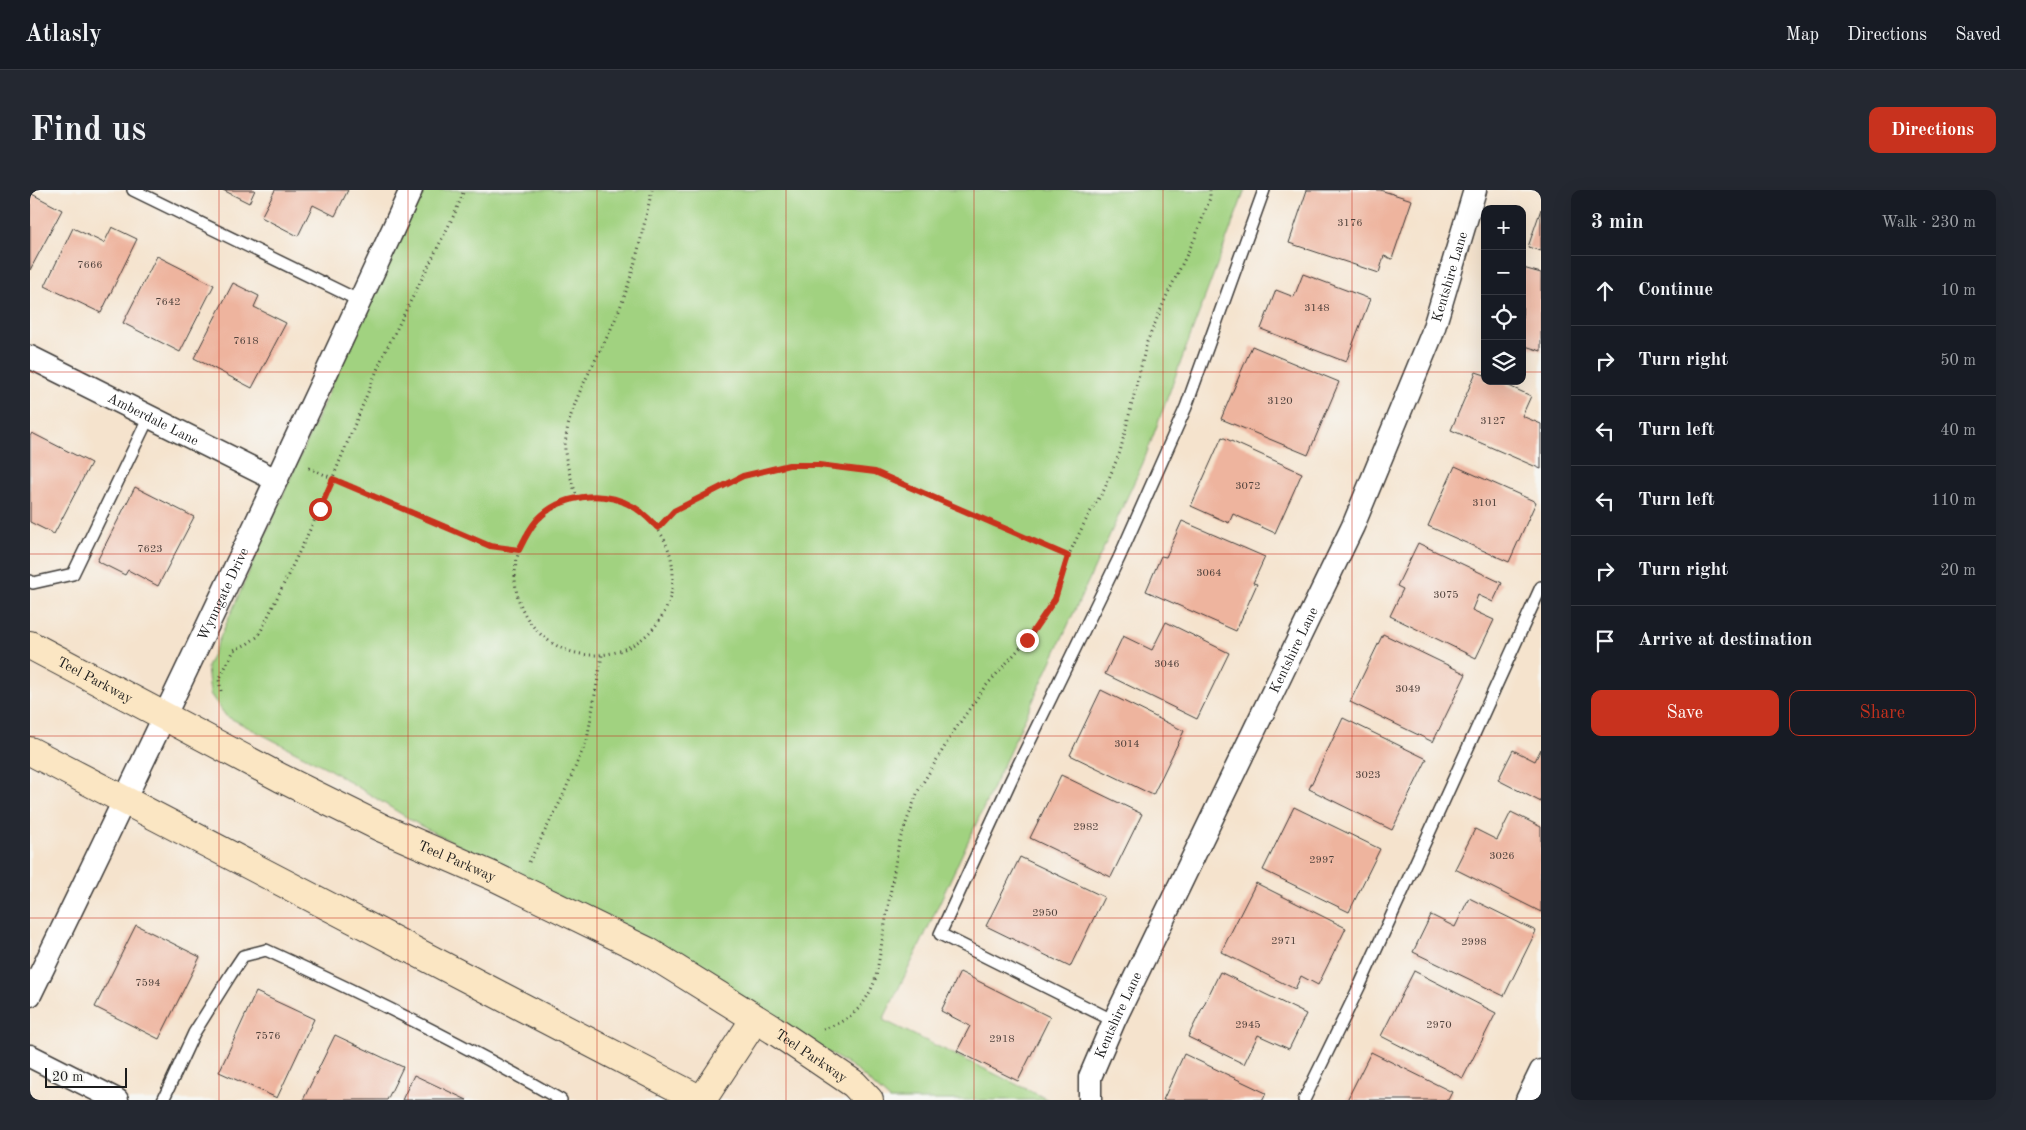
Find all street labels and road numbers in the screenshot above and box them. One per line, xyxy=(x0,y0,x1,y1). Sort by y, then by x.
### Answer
street label: Kentshire Lane xyxy=(1430,230,1470,324)
street label: Amberdale Lane xyxy=(105,391,201,448)
street label: Wynngate Drive xyxy=(196,546,251,643)
street label: Kentshire Lane xyxy=(1267,605,1321,695)
street label: Teel Parkway xyxy=(55,655,135,706)
street label: Teel Parkway xyxy=(416,839,498,885)
street label: Kentshire Lane xyxy=(1093,970,1145,1061)
street label: Teel Parkway xyxy=(773,1027,850,1086)

